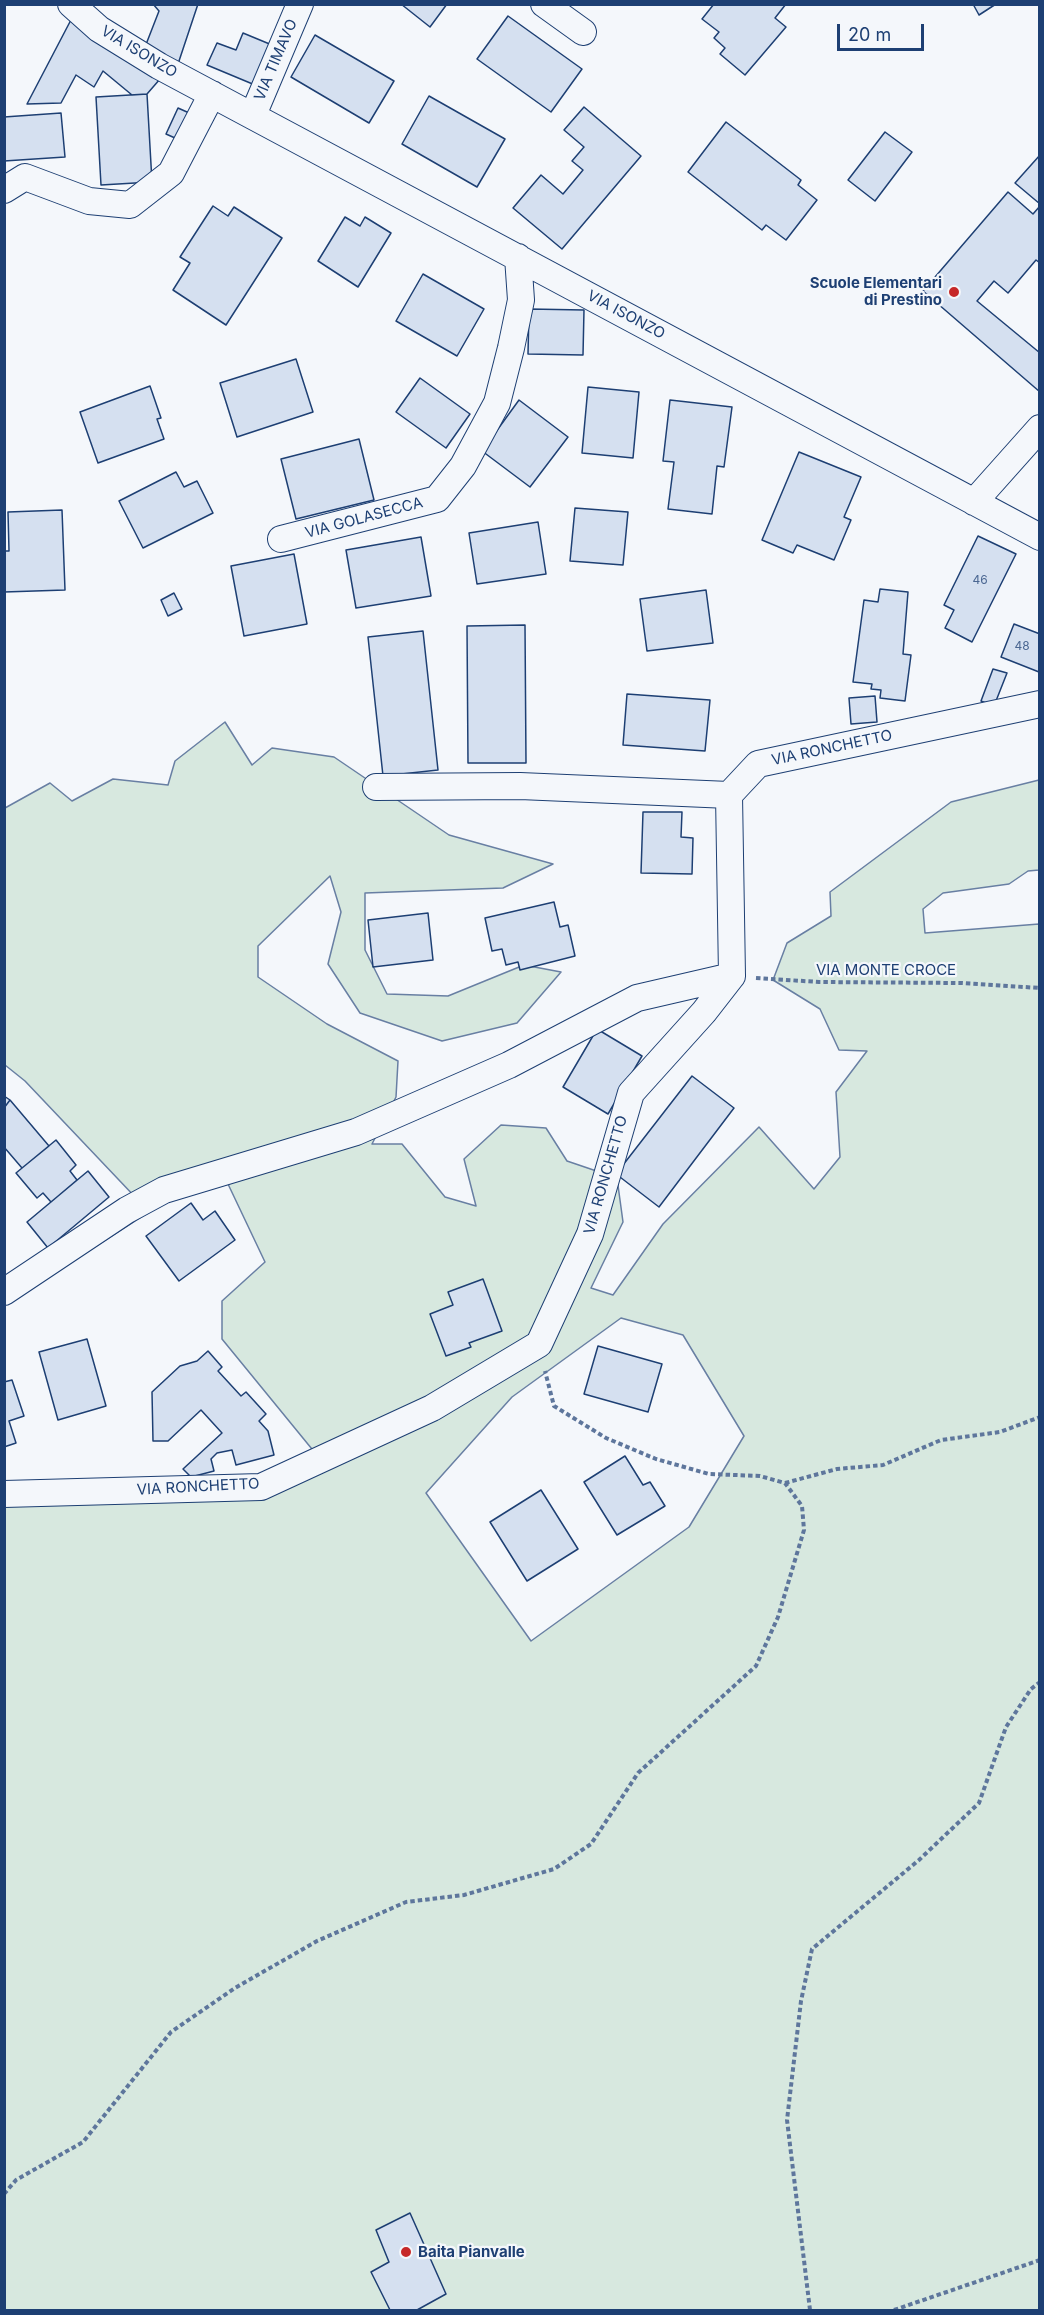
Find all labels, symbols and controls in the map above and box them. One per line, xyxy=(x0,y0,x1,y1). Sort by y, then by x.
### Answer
scale bar xyxy=(840,12,927,50)
street label: VIA TIMAVO xyxy=(251,17,301,103)
street label: VIA ISONZO xyxy=(98,22,180,82)
text: 20 m xyxy=(848,24,891,45)
place label: Scuole Elementari di Prestino xyxy=(810,274,942,309)
marker: Scuole Elementari di Prestino xyxy=(947,285,961,299)
street label: VIA ISONZO xyxy=(584,287,668,343)
street label: VIA GOLASECCA xyxy=(303,494,425,542)
house number: 46 xyxy=(972,573,988,587)
house number: 48 xyxy=(1014,639,1030,653)
street label: VIA RONCHETTO xyxy=(770,726,894,770)
street label: VIA MONTE CROCE xyxy=(816,961,956,979)
street label: VIA RONCHETTO xyxy=(580,1113,632,1237)
street label: VIA RONCHETTO xyxy=(136,1475,260,1499)
place label: Baita Pianvalle xyxy=(418,2243,525,2261)
marker: Baita Pianvalle xyxy=(399,2245,413,2259)

